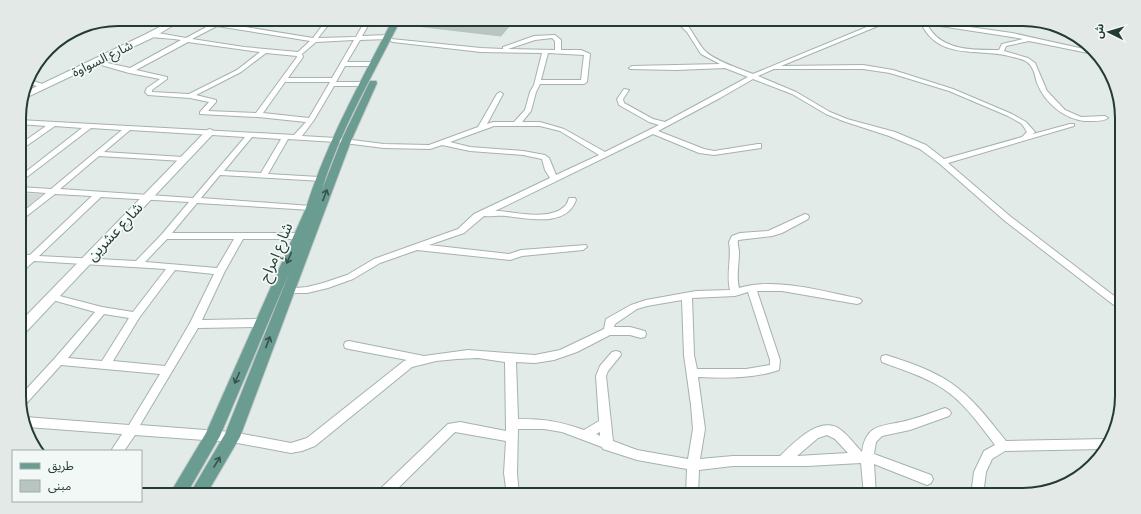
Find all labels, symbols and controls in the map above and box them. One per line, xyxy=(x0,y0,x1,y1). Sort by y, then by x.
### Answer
north arrow xyxy=(1089,12,1129,52)
text: ش xyxy=(1091,23,1107,39)
street label: شارع السواوة xyxy=(69,36,137,82)
one-way arrow xyxy=(321,189,329,201)
street label: شارع عشرين xyxy=(82,198,149,267)
street label: شارع إمراح xyxy=(254,219,299,286)
one-way arrow xyxy=(285,252,292,264)
one-way arrow xyxy=(265,337,273,349)
one-way arrow xyxy=(233,371,240,383)
legend xyxy=(12,450,142,502)
one-way arrow xyxy=(214,456,222,468)
text: طريق xyxy=(48,458,74,474)
text: مبنى xyxy=(48,478,71,493)

